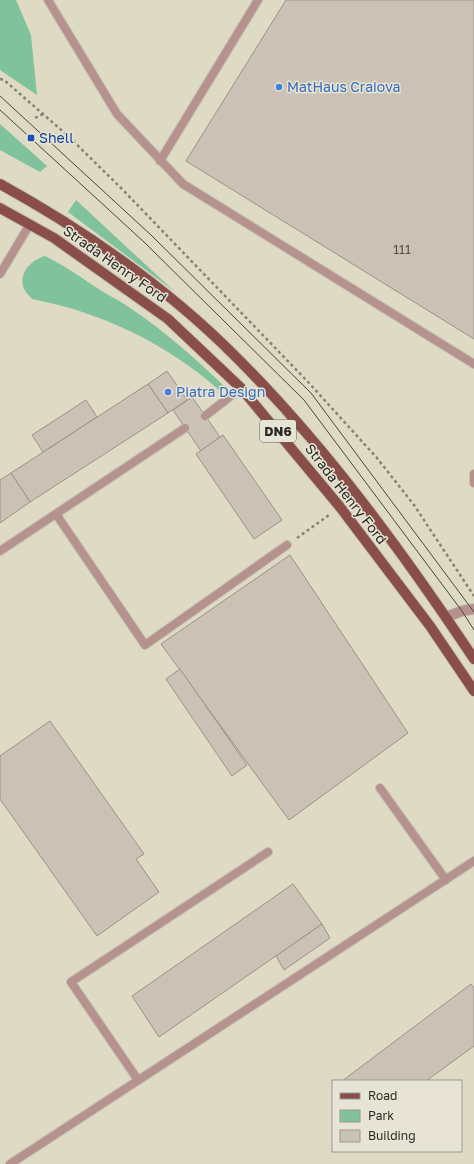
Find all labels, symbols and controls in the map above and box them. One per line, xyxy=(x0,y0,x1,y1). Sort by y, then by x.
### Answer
place label: MatHaus Craiova xyxy=(287,78,400,95)
marker: MatHaus Craiova xyxy=(274,82,284,92)
place label: Shell xyxy=(39,129,74,146)
marker: Shell xyxy=(26,133,36,143)
street label: Strada Henry Ford xyxy=(60,221,170,306)
house number: 111 xyxy=(393,242,411,257)
place label: Piatra Design xyxy=(176,383,265,400)
marker: Piatra Design xyxy=(163,387,173,397)
road number: DN6 xyxy=(260,420,296,442)
street label: Strada Henry Ford xyxy=(302,440,391,547)
legend xyxy=(332,1080,462,1152)
text: Road xyxy=(368,1088,397,1103)
text: Park xyxy=(368,1108,394,1123)
text: Building xyxy=(368,1128,416,1143)

